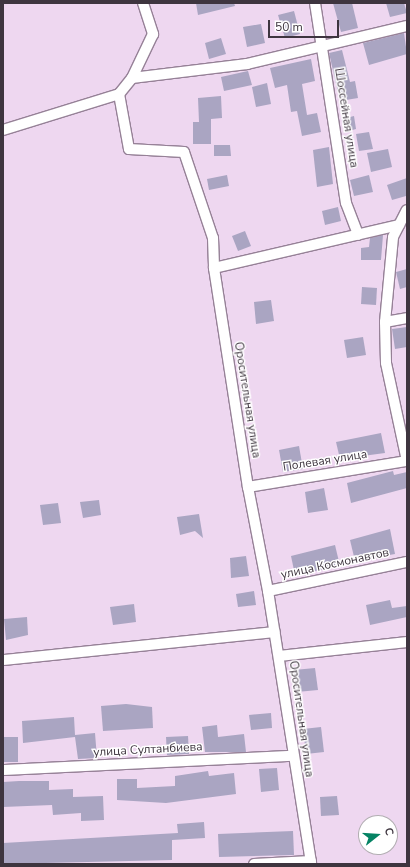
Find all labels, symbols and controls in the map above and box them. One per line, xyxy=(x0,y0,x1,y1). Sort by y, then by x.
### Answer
scale bar xyxy=(270,12,341,38)
text: 50 m xyxy=(275,19,303,35)
street label: Шоссейная улица xyxy=(331,67,361,169)
street label: Оросительная улица xyxy=(231,341,263,459)
street label: Полевая улица xyxy=(282,447,368,475)
street label: улица Космонавтов xyxy=(280,546,390,582)
street label: Оросительная улица xyxy=(286,660,316,778)
street label: улица Султанбиева xyxy=(93,740,203,760)
north arrow xyxy=(358,815,398,855)
text: С xyxy=(381,826,397,837)

